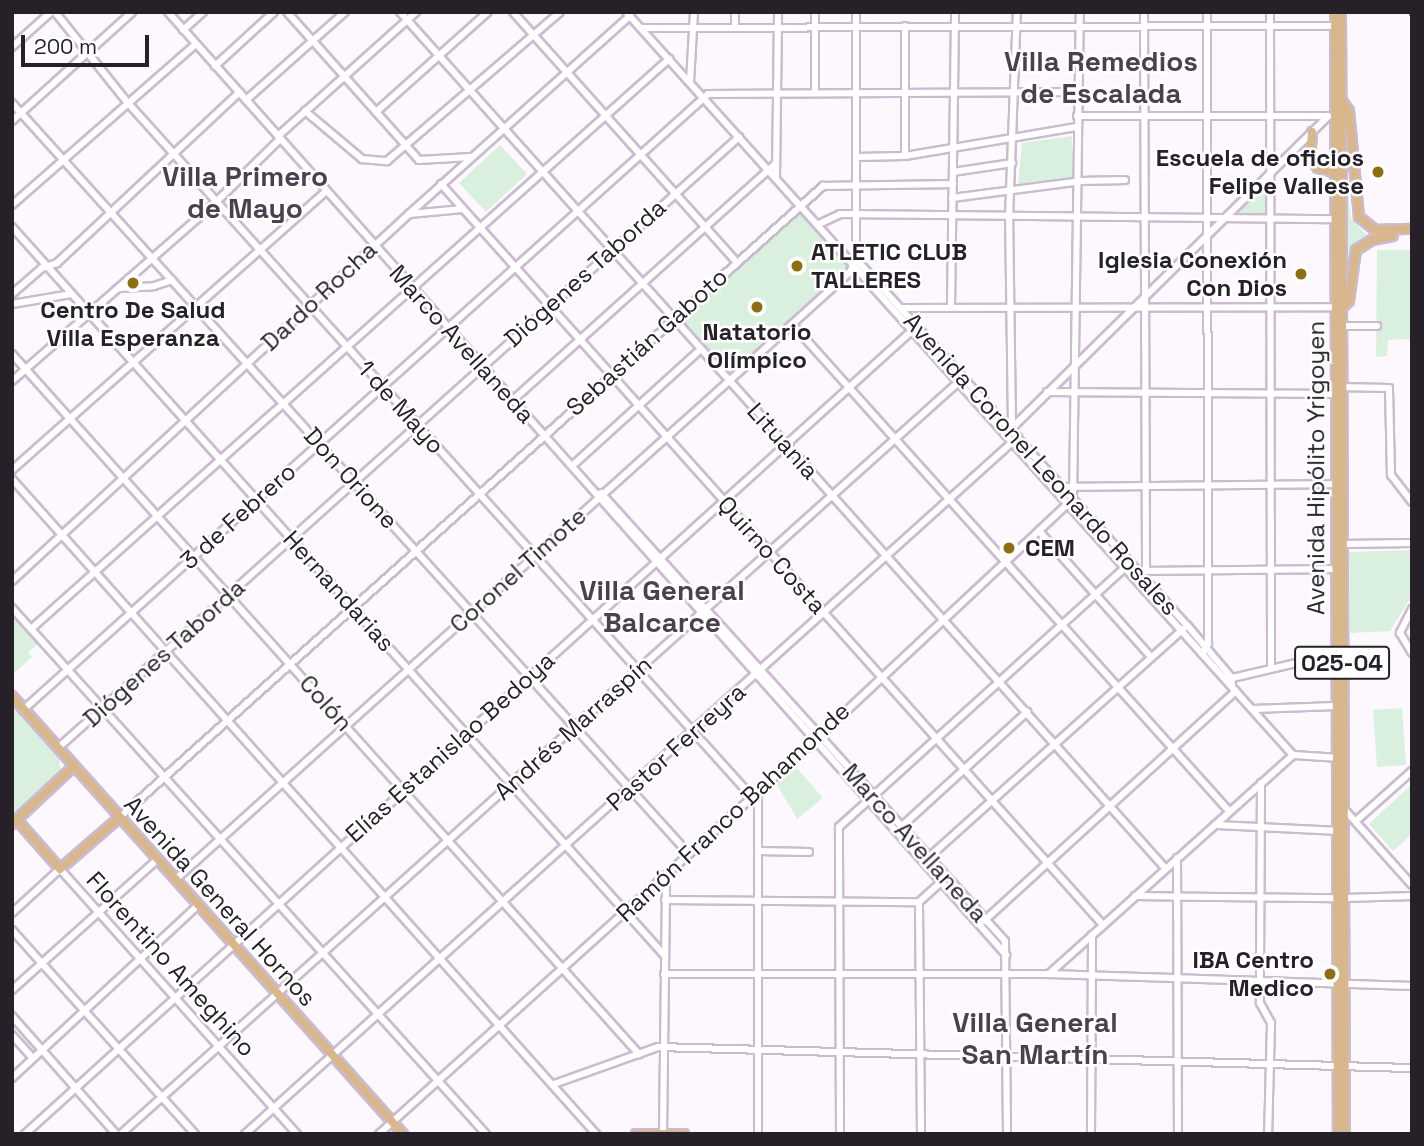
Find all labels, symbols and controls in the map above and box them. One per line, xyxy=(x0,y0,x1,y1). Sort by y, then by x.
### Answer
scale bar xyxy=(24,21,152,65)
text: 200 m xyxy=(34,33,97,60)
district label: Villa Remedios de Escalada xyxy=(1004,44,1198,110)
place label: Escuela de oficios Felipe Vallese xyxy=(1156,144,1364,200)
district label: Villa Primero de Mayo xyxy=(162,159,328,225)
marker: Escuela de oficios Felipe Vallese xyxy=(1370,164,1386,180)
street label: Diógenes Taborda xyxy=(498,193,672,353)
street label: Dardo Rocha xyxy=(255,235,383,357)
place label: ATLETIC CLUB TALLERES xyxy=(811,238,967,294)
place label: Iglesia Conexión Con Dios xyxy=(1098,246,1287,302)
marker: ATLETIC CLUB TALLERES xyxy=(789,258,805,274)
street label: Marco Avellaneda xyxy=(383,259,541,429)
street label: Sebastián Gaboto xyxy=(560,262,734,422)
marker: Iglesia Conexión Con Dios xyxy=(1293,266,1309,282)
marker: Centro De Salud Villa Esperanza xyxy=(123,273,143,293)
place label: Centro De Salud Villa Esperanza xyxy=(40,296,226,352)
marker: Natatorio Olímpico xyxy=(749,299,765,315)
street label: Avenida Coronel Leonardo Rosales xyxy=(898,307,1184,621)
place label: Natatorio Olímpico xyxy=(703,318,811,374)
street label: Avenida Hipólito Yrigoyen xyxy=(1302,321,1330,615)
street label: 1 de Mayo xyxy=(352,354,450,460)
street label: Lituania xyxy=(741,397,825,485)
street label: Don Orione xyxy=(298,421,404,535)
street label: 3 de Febrero xyxy=(174,457,302,575)
street label: Quirno Costa xyxy=(712,490,832,620)
street label: Coronel Timote xyxy=(444,501,592,639)
street label: Hernandarias xyxy=(277,525,401,657)
place label: CEM xyxy=(1025,534,1075,562)
marker: CEM xyxy=(999,538,1019,558)
street label: Diógenes Taborda xyxy=(77,573,251,733)
district label: Villa General Balcarce xyxy=(579,573,745,639)
road number: 025-04 xyxy=(1293,643,1391,682)
street label: Elías Estanislao Bedoya xyxy=(340,646,560,848)
street label: Andrés Marraspín xyxy=(488,650,658,806)
street label: Colón xyxy=(293,669,359,737)
street label: Pastor Ferreyra xyxy=(601,677,751,817)
street label: Ramón Franco Bahamonde xyxy=(610,696,856,928)
street label: Marco Avellaneda xyxy=(836,758,994,928)
street label: Avenida General Hornos xyxy=(118,790,322,1012)
street label: Florentino Ameghino xyxy=(80,866,262,1062)
place label: IBA Centro Medico xyxy=(1192,946,1314,1002)
marker: IBA Centro Medico xyxy=(1320,964,1340,984)
district label: Villa General San Martín xyxy=(952,1005,1118,1071)

